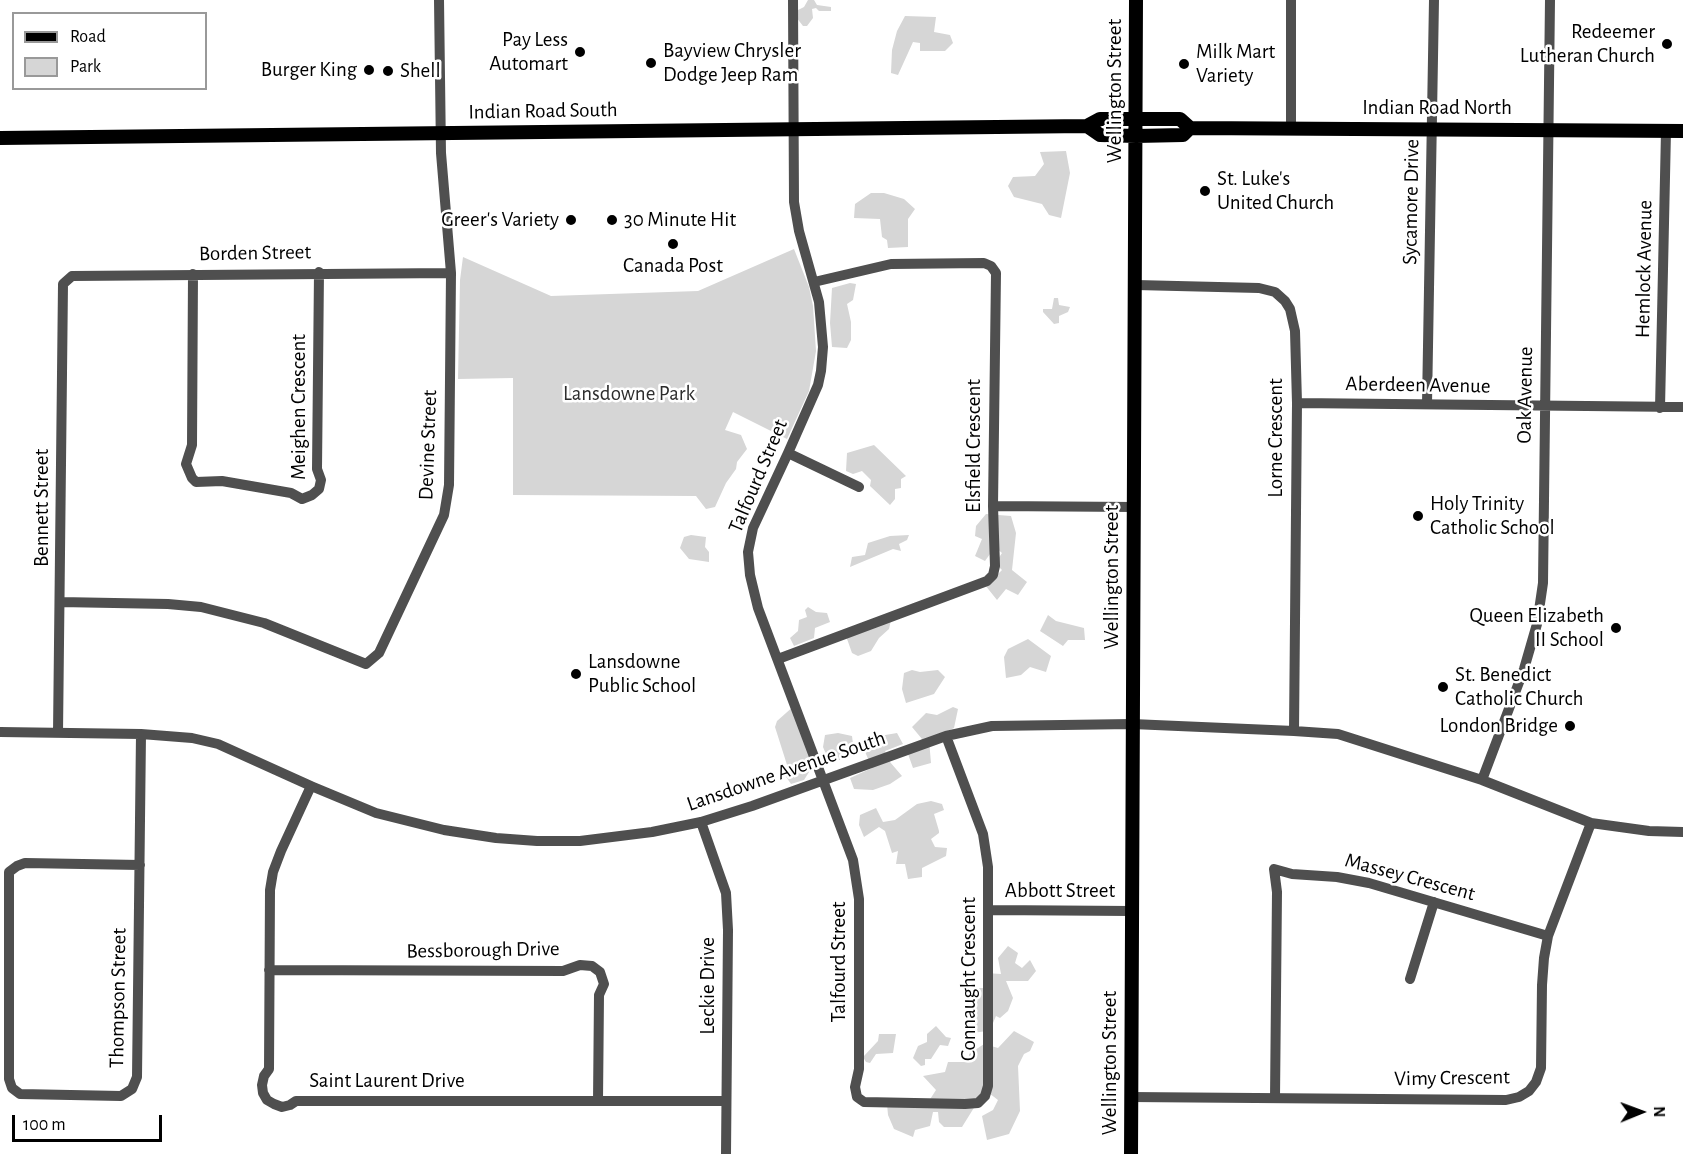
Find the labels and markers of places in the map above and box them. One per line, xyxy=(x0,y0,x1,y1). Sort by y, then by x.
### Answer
place label: Redeemer Lutheran Church xyxy=(1520,19,1655,69)
place label: Pay Less Automart xyxy=(489,27,568,77)
marker: Redeemer Lutheran Church xyxy=(1660,37,1674,51)
place label: Bayview Chrysler Dodge Jeep Ram xyxy=(663,38,801,88)
place label: Milk Mart Variety xyxy=(1196,39,1275,89)
marker: Pay Less Automart xyxy=(573,45,587,59)
marker: Bayview Chrysler Dodge Jeep Ram xyxy=(644,56,658,70)
place label: Burger King xyxy=(261,57,357,83)
marker: Milk Mart Variety xyxy=(1177,57,1191,71)
place label: Shell xyxy=(400,58,441,84)
marker: Burger King xyxy=(362,63,376,77)
marker: Shell xyxy=(381,64,395,78)
place label: St. Luke's United Church xyxy=(1217,166,1334,216)
marker: St. Luke's United Church xyxy=(1198,184,1212,198)
place label: Greer's Variety xyxy=(441,207,559,233)
place label: 30 Minute Hit xyxy=(624,207,736,233)
marker: Greer's Variety xyxy=(564,213,578,227)
marker: 30 Minute Hit xyxy=(605,213,619,227)
marker: Canada Post xyxy=(666,237,680,251)
place label: Canada Post xyxy=(623,253,723,279)
place label: Holy Trinity Catholic School xyxy=(1430,491,1555,541)
marker: Holy Trinity Catholic School xyxy=(1411,509,1425,523)
place label: Queen Elizabeth II School xyxy=(1469,603,1604,653)
marker: Queen Elizabeth II School xyxy=(1609,621,1623,635)
place label: Lansdowne Public School xyxy=(588,649,696,699)
place label: St. Benedict Catholic Church xyxy=(1455,662,1583,712)
marker: Lansdowne Public School xyxy=(569,667,583,681)
marker: St. Benedict Catholic Church xyxy=(1436,680,1450,694)
place label: London Bridge xyxy=(1440,713,1558,739)
marker: London Bridge xyxy=(1563,719,1577,733)

